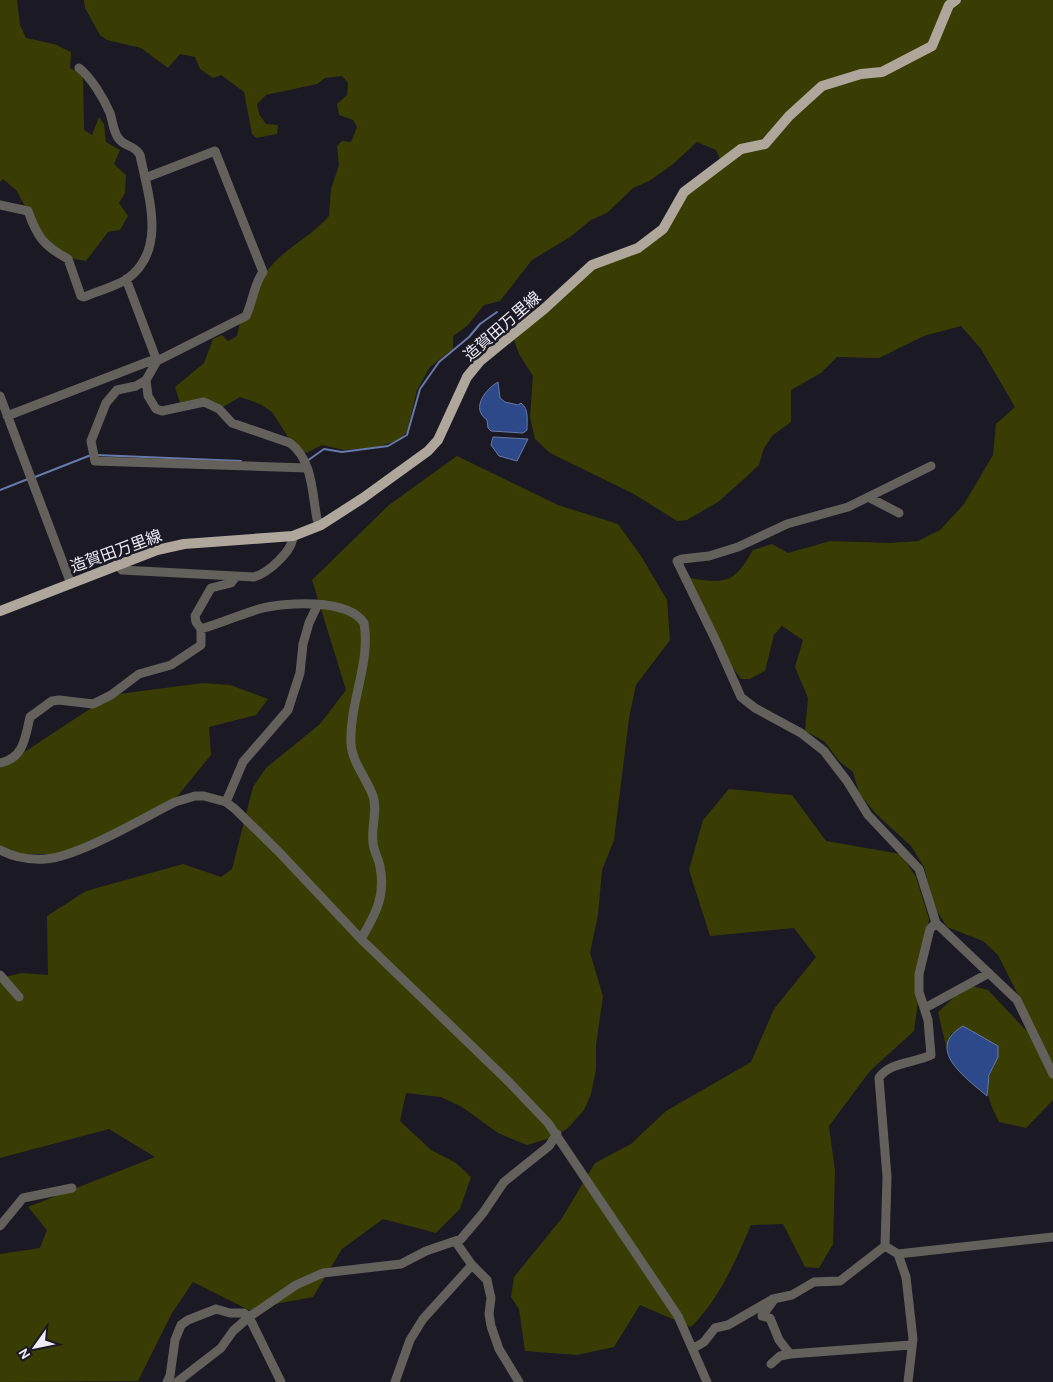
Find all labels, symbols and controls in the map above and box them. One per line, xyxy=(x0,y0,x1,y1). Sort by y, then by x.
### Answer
street label: 造賀田万里線 xyxy=(460,287,544,365)
street label: 造賀田万里線 xyxy=(68,526,164,576)
north arrow xyxy=(10,1322,60,1372)
text: N xyxy=(15,1345,34,1363)

